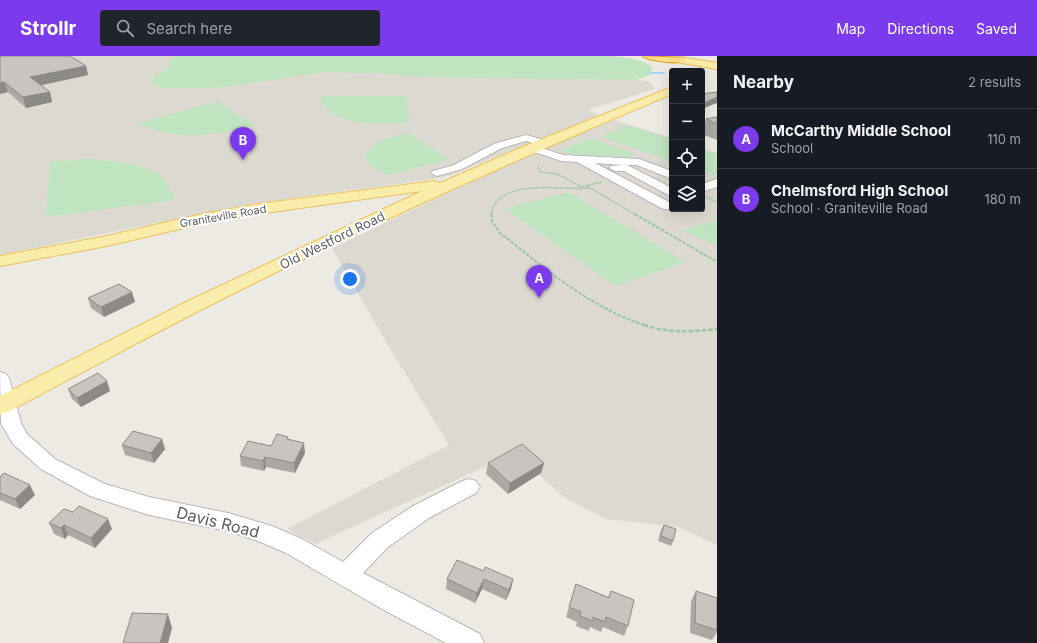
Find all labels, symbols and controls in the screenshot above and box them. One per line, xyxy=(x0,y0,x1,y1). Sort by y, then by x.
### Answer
search box xyxy=(100,10,380,46)
text: Strollr xyxy=(20,17,76,40)
icon: search xyxy=(114,17,136,39)
text: Search here xyxy=(146,19,232,38)
text: Map xyxy=(836,20,865,37)
text: Directions xyxy=(887,20,954,37)
text: Saved xyxy=(976,20,1017,37)
map controls xyxy=(669,68,705,212)
button: + xyxy=(669,68,705,104)
text: Nearby xyxy=(733,72,794,92)
text: 2 results xyxy=(968,74,1021,90)
button: − xyxy=(669,104,705,140)
text: McCarthy Middle School xyxy=(771,121,951,140)
pin: B xyxy=(230,127,256,160)
text: A xyxy=(741,131,751,147)
text: 110 m xyxy=(987,131,1021,147)
button: locate xyxy=(669,140,705,176)
text: School xyxy=(771,140,813,156)
button: layers xyxy=(669,176,705,212)
text: Chelmsford High School xyxy=(771,181,948,200)
text: B xyxy=(742,191,750,207)
text: 180 m xyxy=(984,191,1021,207)
text: School · Graniteville Road xyxy=(771,200,928,216)
street label: Graniteville Road xyxy=(179,202,267,230)
street label: Old Westford Road xyxy=(277,208,387,272)
pin: A xyxy=(526,265,552,298)
your location xyxy=(340,269,360,289)
street label: Davis Road xyxy=(174,502,262,542)

